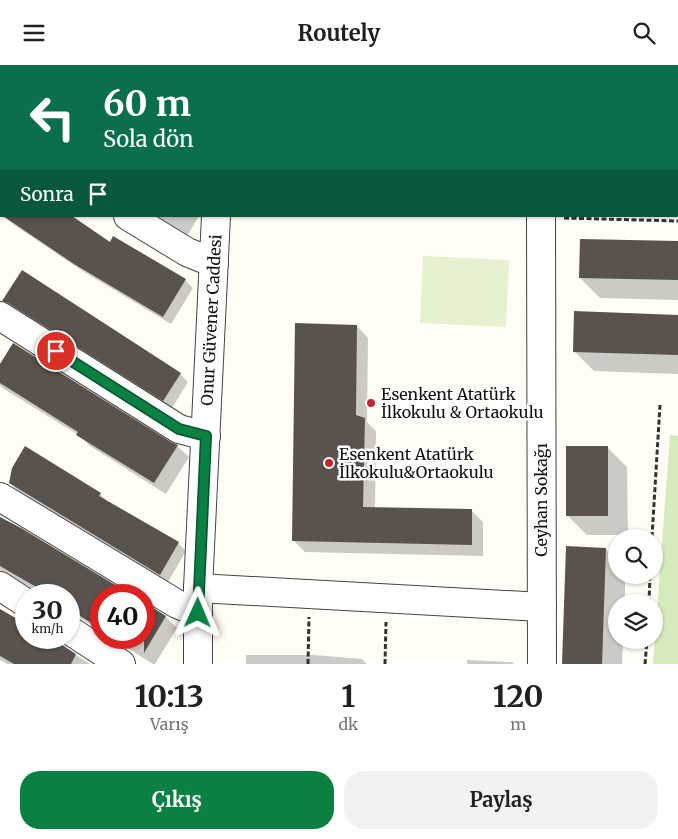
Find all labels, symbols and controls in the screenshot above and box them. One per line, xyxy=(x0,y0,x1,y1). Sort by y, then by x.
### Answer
icon: menu xyxy=(20,19,48,47)
text: Routely xyxy=(298,19,380,47)
icon: search xyxy=(630,19,658,47)
text: 60 m xyxy=(103,82,191,126)
icon: left xyxy=(20,85,85,150)
text: Sola dön xyxy=(103,125,194,153)
icon: arrive xyxy=(84,180,112,208)
text: Sonra xyxy=(20,182,74,206)
street label: Onur Güvener Caddesi xyxy=(197,234,225,406)
pin xyxy=(35,330,77,372)
icon: arrive xyxy=(42,337,70,365)
place label: Esenkent Atatürk İlkokulu & Ortaokulu xyxy=(381,384,543,422)
marker: Esenkent Atatürk İlkokulu & Ortaokulu xyxy=(365,397,377,409)
street label: Ceyhan Sokağı xyxy=(531,443,551,557)
place label: Esenkent Atatürk İlkokulu&Ortaokulu xyxy=(339,444,494,482)
marker: Esenkent Atatürk İlkokulu&Ortaokulu xyxy=(323,457,335,469)
map controls xyxy=(608,529,663,649)
button: search xyxy=(608,529,663,584)
speed limit sign: 40 xyxy=(90,584,155,649)
position arrow xyxy=(171,586,223,638)
text: 30 xyxy=(32,594,63,626)
button: layers xyxy=(608,594,663,649)
text: km/h xyxy=(32,621,63,636)
text: 10:13 xyxy=(135,677,204,715)
text: 1 xyxy=(341,677,355,715)
text: 120 xyxy=(493,677,543,715)
text: Varış xyxy=(150,714,189,734)
text: dk xyxy=(338,714,358,734)
text: m xyxy=(510,714,526,734)
button: Çıkış xyxy=(20,771,334,829)
button: Paylaş xyxy=(344,771,658,829)

